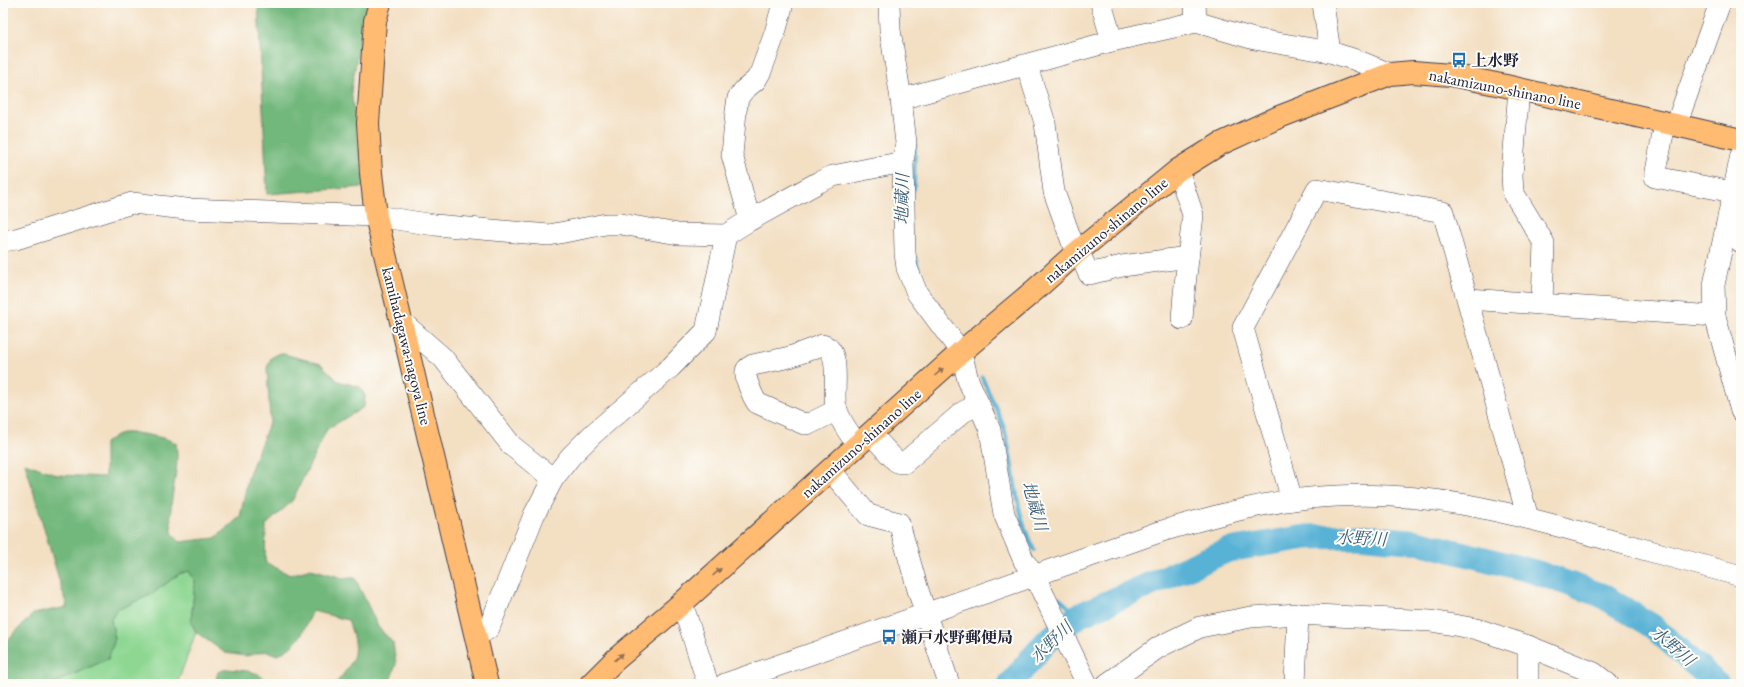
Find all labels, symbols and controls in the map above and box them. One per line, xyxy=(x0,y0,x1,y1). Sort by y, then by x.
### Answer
place label: 上水野 xyxy=(1471,50,1519,71)
bus stop icon: 上水野 xyxy=(1450,51,1468,69)
street label: nakamizuno-shinano line xyxy=(1427,64,1583,114)
water label: 地蔵川 xyxy=(891,171,913,225)
street label: nakamizuno-shinano line xyxy=(1040,172,1172,288)
street label: kamihadagawa-nagoya line xyxy=(377,265,437,427)
one-way arrow xyxy=(934,368,944,377)
street label: nakamizuno-shinano line xyxy=(797,384,925,502)
water label: 地蔵川 xyxy=(1017,478,1053,535)
water label: 水野川 xyxy=(1335,526,1389,550)
one-way arrow xyxy=(712,567,722,576)
water label: 水野川 xyxy=(1025,615,1078,668)
water label: 水野川 xyxy=(1647,621,1701,672)
place label: 瀬戸水野郵便局 xyxy=(901,627,1013,648)
bus stop icon: 瀬戸水野郵便局 xyxy=(880,628,898,646)
one-way arrow xyxy=(614,652,624,661)

